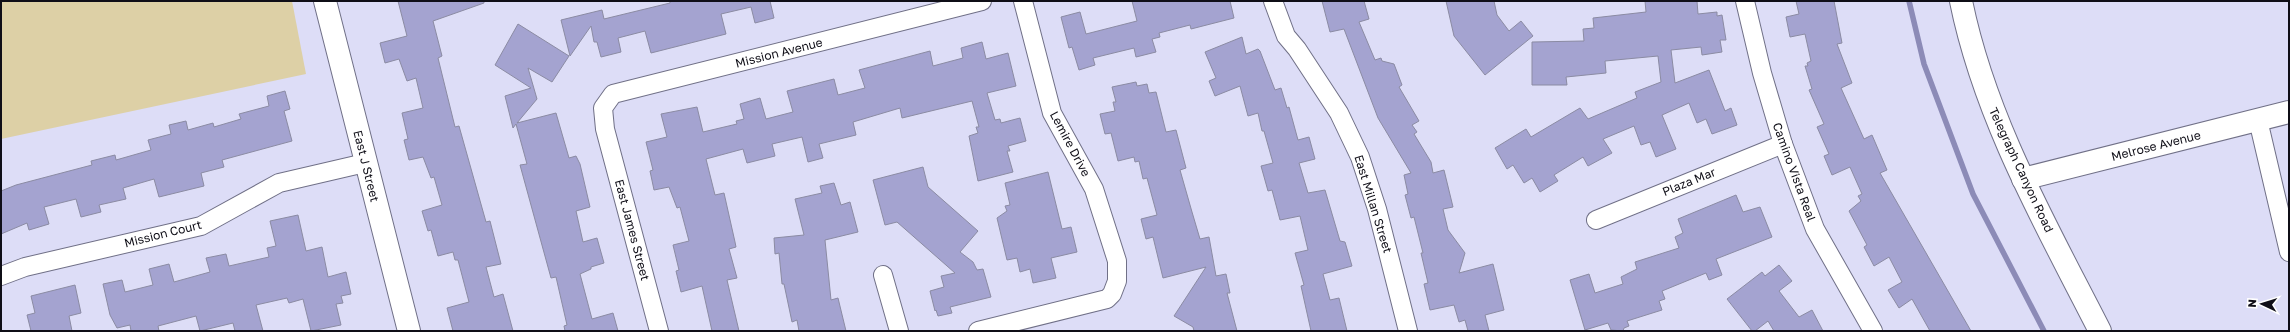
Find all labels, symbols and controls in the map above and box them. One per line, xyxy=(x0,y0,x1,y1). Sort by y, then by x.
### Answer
street label: Mission Avenue xyxy=(734,34,824,71)
street label: Telegraph Canyon Road xyxy=(1986,105,2057,235)
street label: Lemire Drive xyxy=(1047,109,1094,179)
street label: Camino Vista Real xyxy=(1770,120,1819,223)
street label: Melrose Avenue xyxy=(2110,127,2202,164)
street label: East J Street xyxy=(350,128,383,203)
street label: East Millan Street xyxy=(1351,153,1396,255)
street label: Plaza Mar xyxy=(1660,164,1718,199)
street label: East James Street xyxy=(612,178,653,282)
street label: Mission Court xyxy=(123,217,203,250)
north arrow xyxy=(2242,284,2282,324)
text: N xyxy=(2245,299,2258,308)

